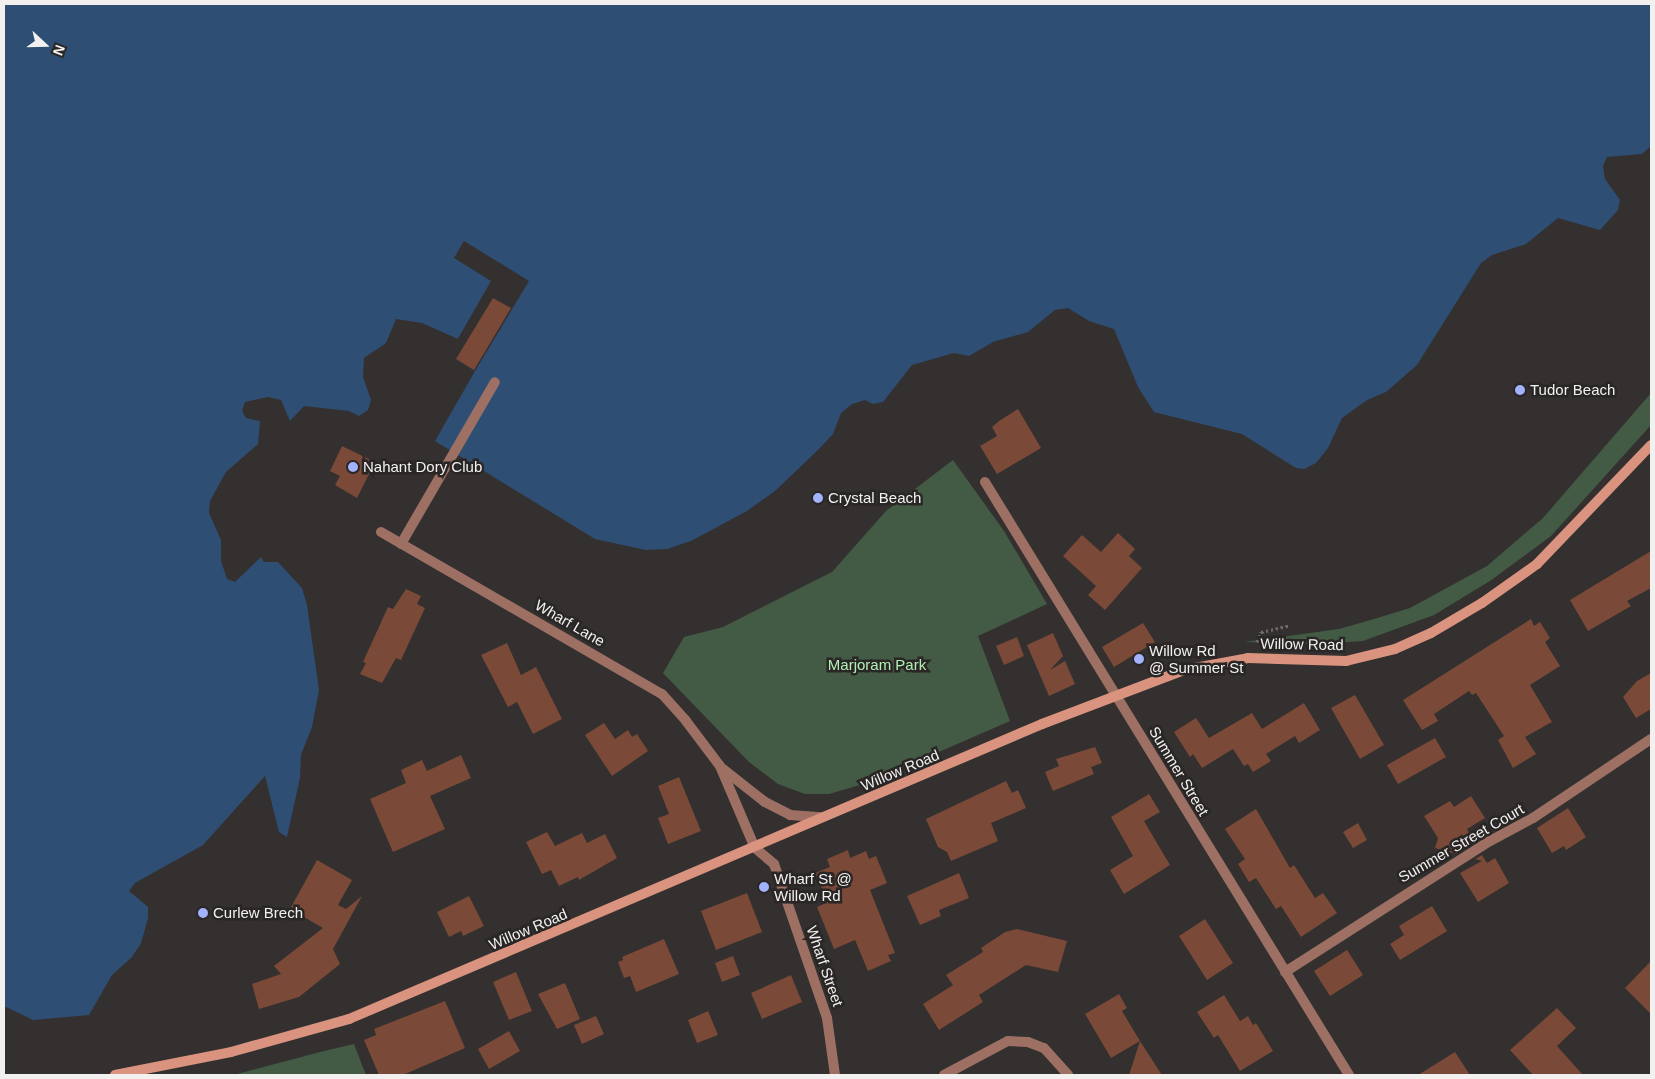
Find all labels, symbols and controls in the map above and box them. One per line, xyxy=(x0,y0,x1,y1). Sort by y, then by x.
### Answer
north arrow xyxy=(20,20,70,70)
text: N xyxy=(50,43,68,58)
place label: Tudor Beach xyxy=(1530,381,1615,399)
marker: Tudor Beach xyxy=(1514,384,1526,396)
place label: Nahant Dory Club xyxy=(363,458,482,476)
marker: Nahant Dory Club xyxy=(347,461,359,473)
place label: Crystal Beach xyxy=(828,489,921,507)
marker: Crystal Beach xyxy=(812,492,824,504)
street label: Wharf Lane xyxy=(532,596,608,650)
street label: Willow Road xyxy=(1260,634,1344,654)
place label: Willow Rd @ Summer St xyxy=(1149,641,1243,676)
marker: Willow Rd @ Summer St xyxy=(1133,653,1145,665)
park label: Marjoram Park xyxy=(828,656,926,674)
street label: Summer Street xyxy=(1145,723,1213,819)
street label: Willow Road xyxy=(858,745,942,795)
street label: Summer Street Court xyxy=(1395,800,1527,886)
place label: Wharf St @ Willow Rd xyxy=(774,869,852,904)
marker: Wharf St @ Willow Rd xyxy=(758,881,770,893)
place label: Curlew Brech xyxy=(213,904,303,922)
street label: Willow Road xyxy=(486,904,570,954)
marker: Curlew Brech xyxy=(197,907,209,919)
street label: Wharf Street xyxy=(803,923,847,1009)

